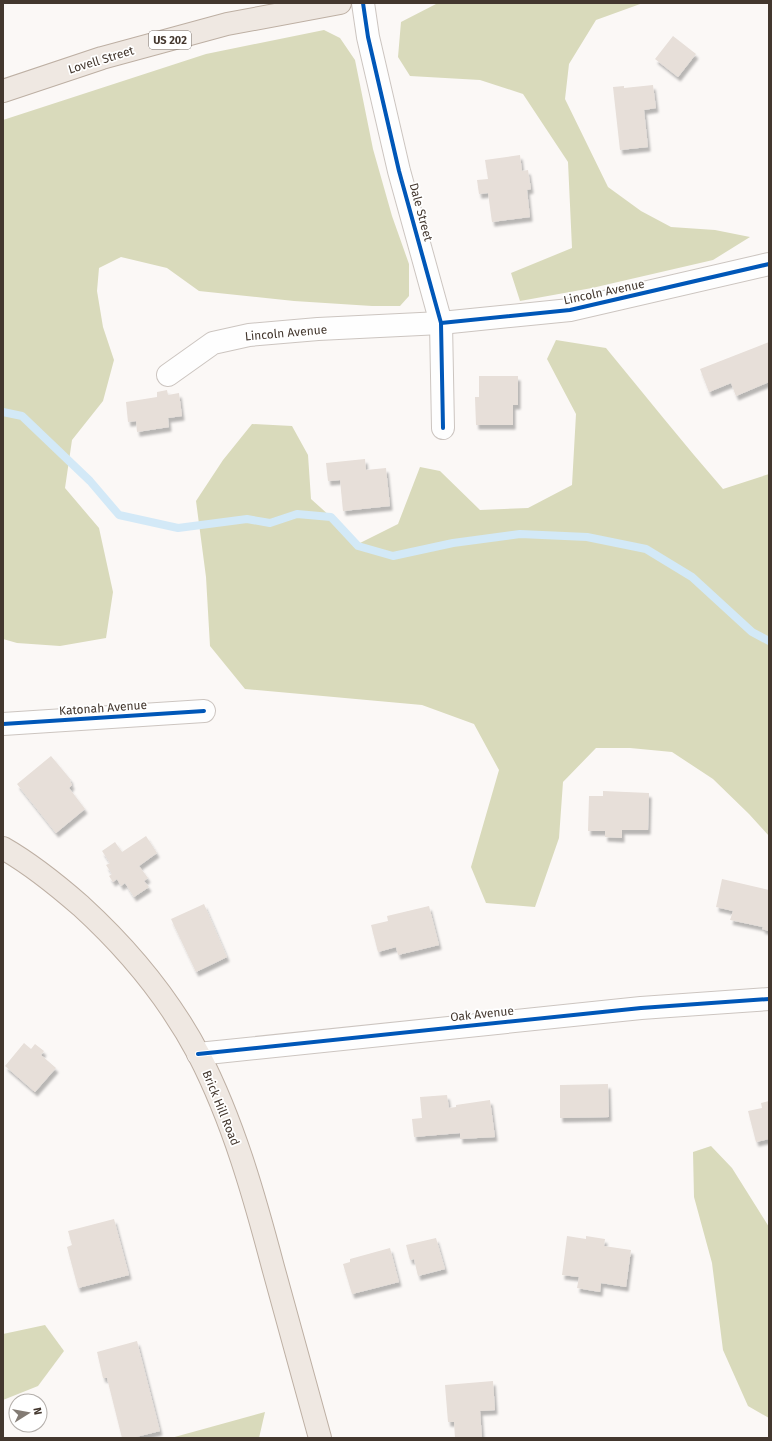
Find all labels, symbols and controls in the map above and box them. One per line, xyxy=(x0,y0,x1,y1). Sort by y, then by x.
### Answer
road number: US 202 xyxy=(149,31,191,49)
street label: Lovell Street xyxy=(67,43,136,77)
street label: Dale Street xyxy=(407,181,436,243)
street label: Lincoln Avenue xyxy=(562,277,646,307)
street label: Lincoln Avenue xyxy=(244,322,328,344)
street label: Katonah Avenue xyxy=(58,698,148,718)
street label: Oak Avenue xyxy=(450,1004,514,1024)
street label: Brick Hill Road xyxy=(200,1068,242,1148)
north arrow xyxy=(8,1393,48,1433)
text: N xyxy=(30,1406,44,1416)

